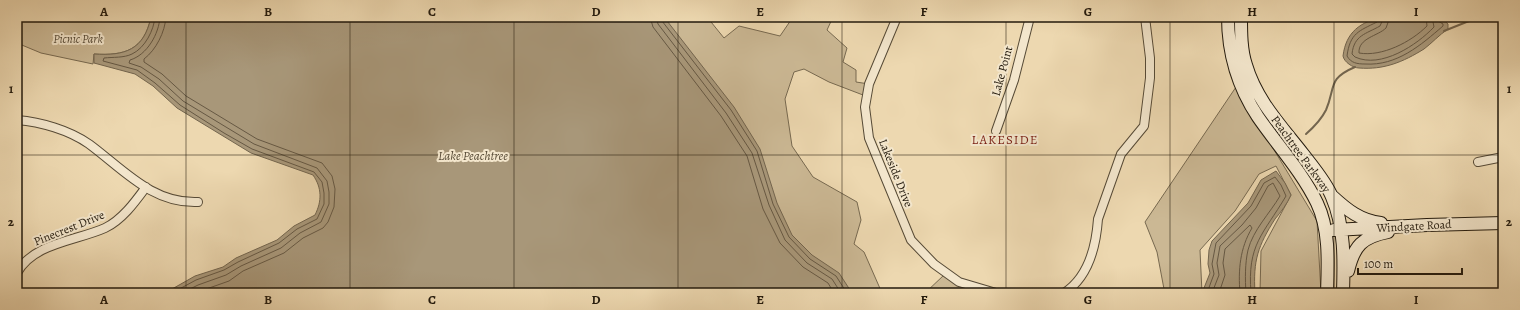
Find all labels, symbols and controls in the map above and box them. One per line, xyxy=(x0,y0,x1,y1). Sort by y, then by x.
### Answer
text: A xyxy=(99,3,109,20)
text: B xyxy=(264,3,272,20)
text: C xyxy=(428,3,436,20)
text: D xyxy=(591,3,601,20)
text: E xyxy=(756,3,764,20)
text: F xyxy=(921,3,928,20)
text: G xyxy=(1084,3,1092,20)
text: H xyxy=(1247,3,1257,20)
text: I xyxy=(1414,3,1419,20)
park label: Picnic Park xyxy=(53,31,103,47)
street label: Lake Point xyxy=(988,44,1016,98)
text: 1 xyxy=(9,80,14,97)
text: 1 xyxy=(1507,80,1512,97)
street label: Peachtree Parkway xyxy=(1268,112,1335,196)
district label: LAKESIDE xyxy=(972,131,1038,148)
street label: Lakeside Drive xyxy=(875,137,917,209)
water label: Lake Peachtree xyxy=(438,147,508,164)
street label: Pinecrest Drive xyxy=(31,207,107,249)
text: 2 xyxy=(8,213,15,230)
text: 2 xyxy=(1506,213,1513,230)
street label: Windgate Road xyxy=(1375,216,1453,236)
scale bar xyxy=(1358,250,1462,276)
text: 100 m xyxy=(1364,256,1393,272)
text: A xyxy=(99,291,109,308)
text: B xyxy=(264,291,272,308)
text: C xyxy=(428,291,436,308)
text: D xyxy=(591,291,601,308)
text: E xyxy=(756,291,764,308)
text: F xyxy=(921,291,928,308)
text: G xyxy=(1084,291,1092,308)
text: H xyxy=(1247,291,1257,308)
text: I xyxy=(1414,291,1419,308)

